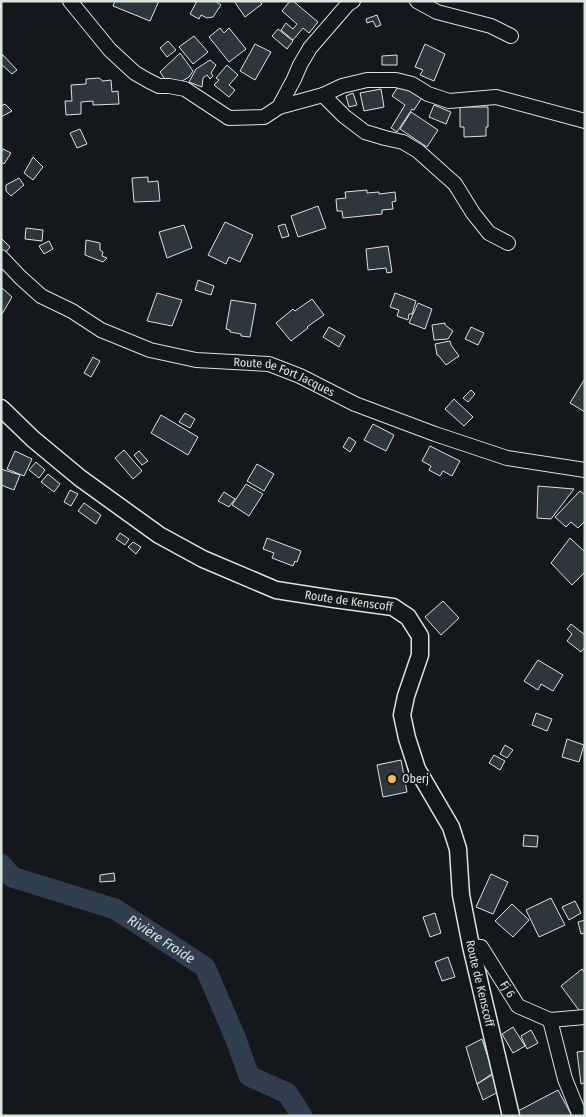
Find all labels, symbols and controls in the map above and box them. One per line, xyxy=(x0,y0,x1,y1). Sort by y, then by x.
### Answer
street label: Route de Fort Jacques xyxy=(233,355,337,399)
street label: Route de Kenscoff xyxy=(304,588,395,614)
place label: Oberj xyxy=(402,772,429,786)
marker: Oberj xyxy=(386,773,398,785)
water label: Rivière Froide xyxy=(124,911,199,967)
street label: Route de Kenscoff xyxy=(463,939,497,1030)
street label: Fj 6 xyxy=(497,979,518,1000)

